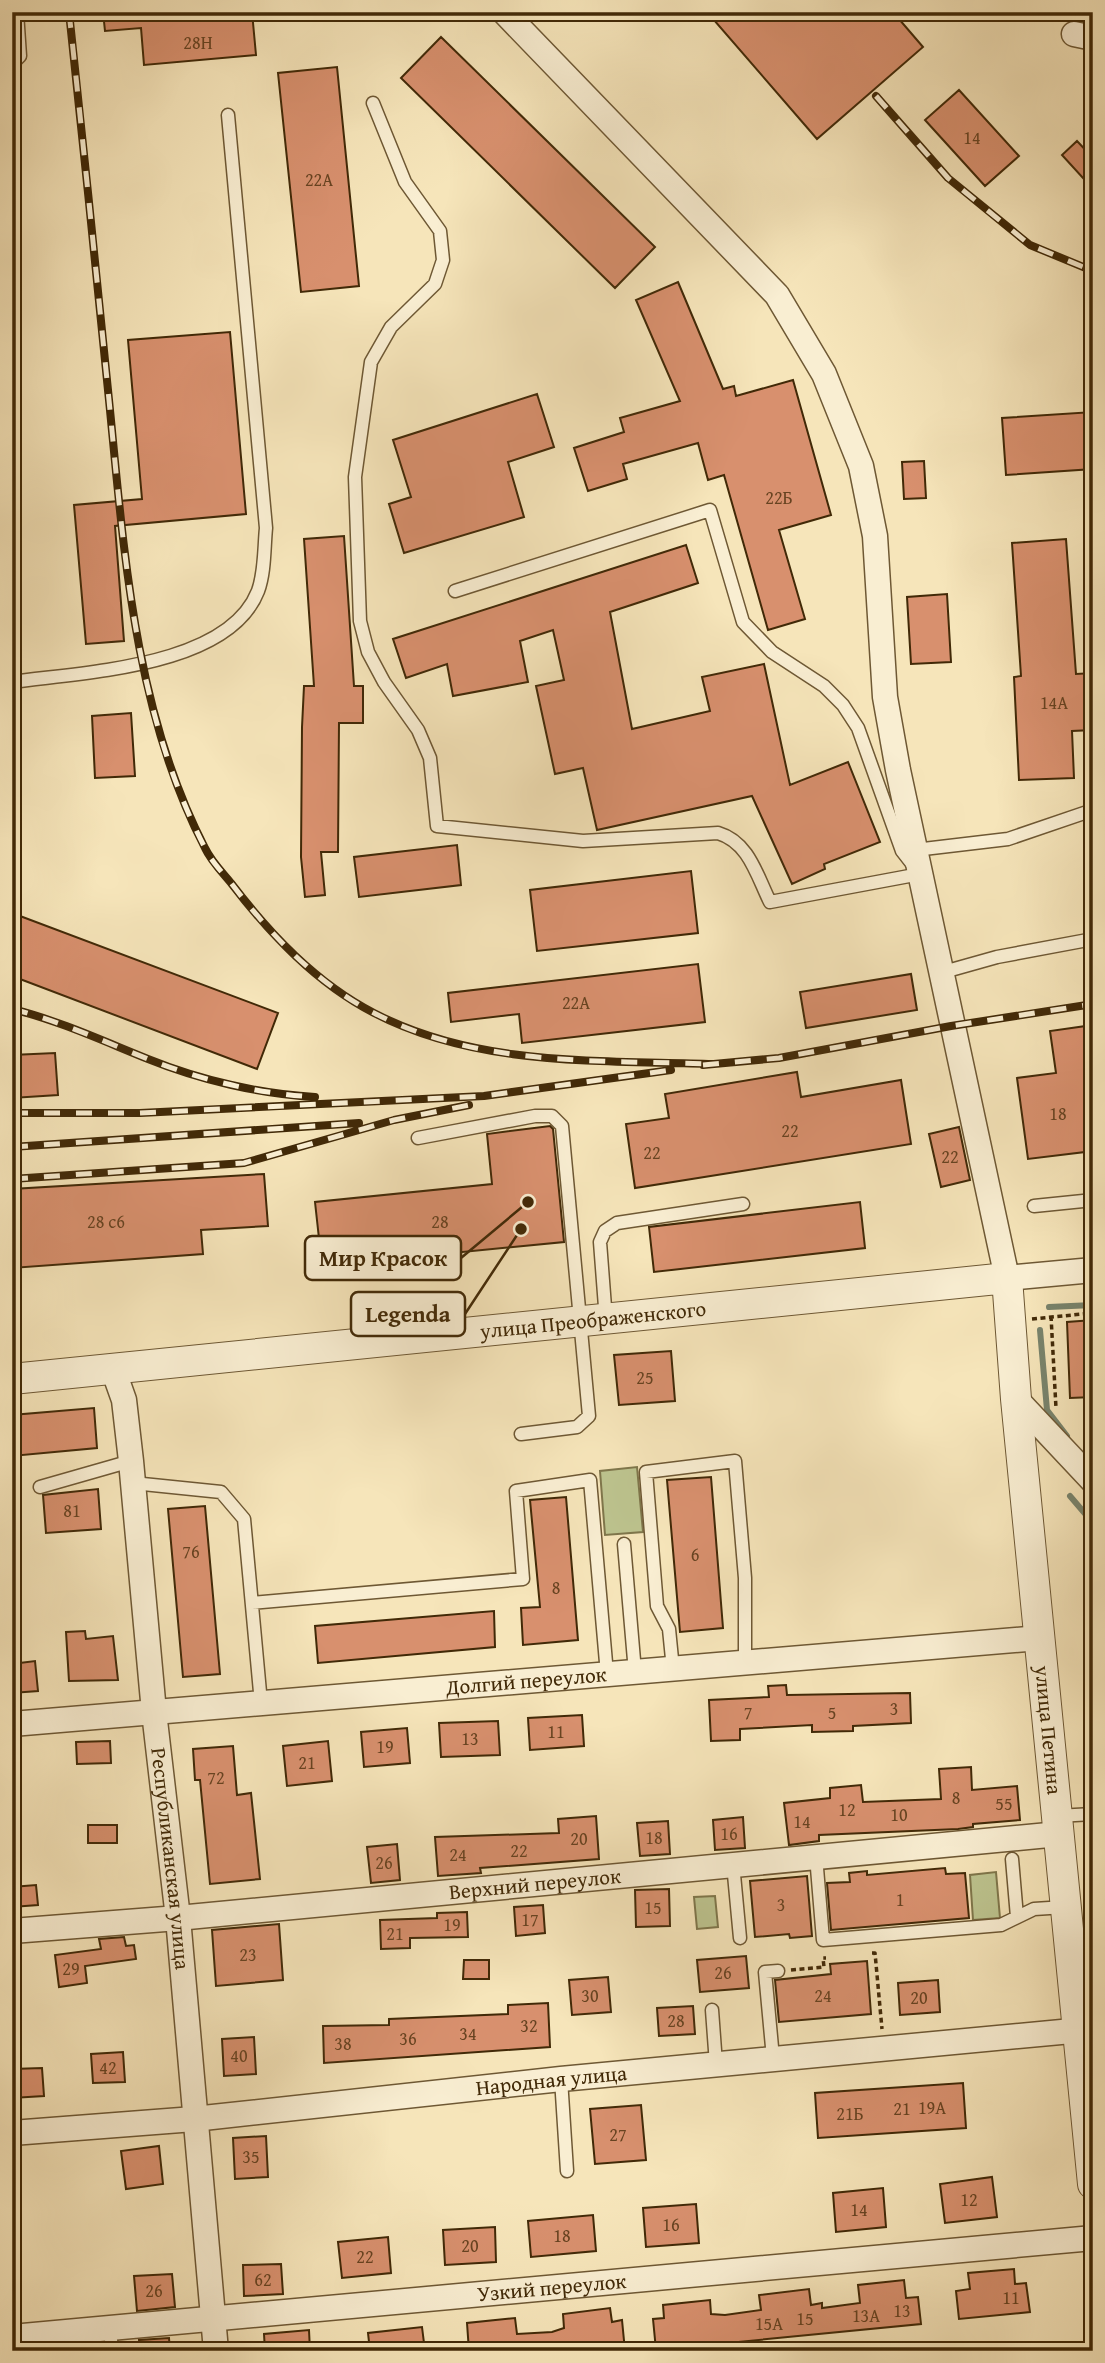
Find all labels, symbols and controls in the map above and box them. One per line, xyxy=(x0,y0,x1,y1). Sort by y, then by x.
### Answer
house number: 28Н xyxy=(183,29,213,56)
house number: 14 xyxy=(963,124,981,151)
house number: 22А xyxy=(305,166,333,193)
house number: 22Б xyxy=(765,484,793,511)
house number: 14А xyxy=(1040,689,1068,716)
house number: 22А xyxy=(562,989,590,1016)
house number: 18 xyxy=(1049,1100,1067,1127)
house number: 22 xyxy=(781,1117,799,1144)
house number: 22 xyxy=(643,1139,661,1166)
house number: 22 xyxy=(941,1143,959,1170)
house number: 28 с6 xyxy=(87,1208,125,1235)
house number: 28 xyxy=(431,1208,449,1235)
callout: Мир Красок xyxy=(305,1236,461,1280)
text: Мир Красок xyxy=(319,1241,448,1274)
callout: Legenda xyxy=(351,1292,465,1336)
street label: улица Преображенского xyxy=(477,1293,707,1347)
text: Legenda xyxy=(365,1297,451,1330)
house number: 25 xyxy=(636,1364,654,1391)
house number: 81 xyxy=(63,1497,81,1524)
house number: 76 xyxy=(182,1538,200,1565)
house number: 6 xyxy=(691,1541,699,1568)
house number: 8 xyxy=(552,1574,560,1601)
street label: Долгий переулок xyxy=(444,1658,608,1703)
street label: улица Петина xyxy=(1027,1663,1071,1796)
house number: 3 xyxy=(890,1695,898,1722)
house number: 7 xyxy=(744,1699,752,1726)
house number: 5 xyxy=(828,1699,836,1726)
house number: 11 xyxy=(547,1718,565,1745)
house number: 13 xyxy=(461,1725,479,1752)
house number: 19 xyxy=(376,1733,394,1760)
street label: Республиканская улица xyxy=(143,1746,198,1971)
house number: 21 xyxy=(298,1749,316,1776)
house number: 72 xyxy=(207,1764,225,1791)
house number: 8 xyxy=(952,1784,960,1811)
house number: 55 xyxy=(995,1790,1013,1817)
house number: 12 xyxy=(838,1796,856,1823)
house number: 10 xyxy=(890,1801,908,1828)
house number: 14 xyxy=(793,1808,811,1835)
house number: 16 xyxy=(720,1820,738,1847)
house number: 18 xyxy=(645,1824,663,1851)
house number: 20 xyxy=(570,1825,588,1852)
house number: 22 xyxy=(510,1837,528,1864)
house number: 24 xyxy=(449,1841,467,1868)
house number: 26 xyxy=(375,1849,393,1876)
street label: Верхний переулок xyxy=(447,1860,622,1907)
house number: 1 xyxy=(896,1886,904,1913)
house number: 3 xyxy=(777,1891,785,1918)
house number: 15 xyxy=(644,1894,662,1921)
house number: 17 xyxy=(521,1906,539,1933)
house number: 19 xyxy=(443,1911,461,1938)
house number: 21 xyxy=(386,1920,404,1947)
house number: 23 xyxy=(239,1941,257,1968)
house number: 29 xyxy=(62,1955,80,1982)
house number: 26 xyxy=(714,1959,732,1986)
house number: 30 xyxy=(581,1982,599,2009)
house number: 24 xyxy=(814,1982,832,2009)
house number: 20 xyxy=(910,1984,928,2011)
house number: 28 xyxy=(667,2007,685,2034)
house number: 32 xyxy=(520,2012,538,2039)
house number: 34 xyxy=(459,2020,477,2047)
house number: 36 xyxy=(399,2025,417,2052)
house number: 38 xyxy=(334,2030,352,2057)
house number: 40 xyxy=(230,2042,248,2069)
house number: 42 xyxy=(99,2054,117,2081)
street label: Народная улица xyxy=(474,2057,628,2103)
house number: 19А xyxy=(918,2094,946,2121)
house number: 21 xyxy=(893,2095,911,2122)
house number: 21Б xyxy=(836,2100,864,2127)
house number: 27 xyxy=(609,2121,627,2148)
house number: 35 xyxy=(242,2143,260,2170)
house number: 12 xyxy=(960,2186,978,2213)
house number: 14 xyxy=(850,2196,868,2223)
house number: 16 xyxy=(662,2211,680,2238)
house number: 18 xyxy=(553,2222,571,2249)
house number: 20 xyxy=(461,2232,479,2259)
house number: 22 xyxy=(356,2243,374,2270)
street label: Узкий переулок xyxy=(476,2265,628,2309)
house number: 62 xyxy=(254,2266,272,2293)
house number: 26 xyxy=(145,2277,163,2304)
house number: 11 xyxy=(1002,2284,1020,2311)
house number: 13 xyxy=(893,2297,911,2324)
house number: 13А xyxy=(852,2302,880,2329)
house number: 15 xyxy=(796,2305,814,2332)
house number: 15А xyxy=(755,2310,783,2337)

